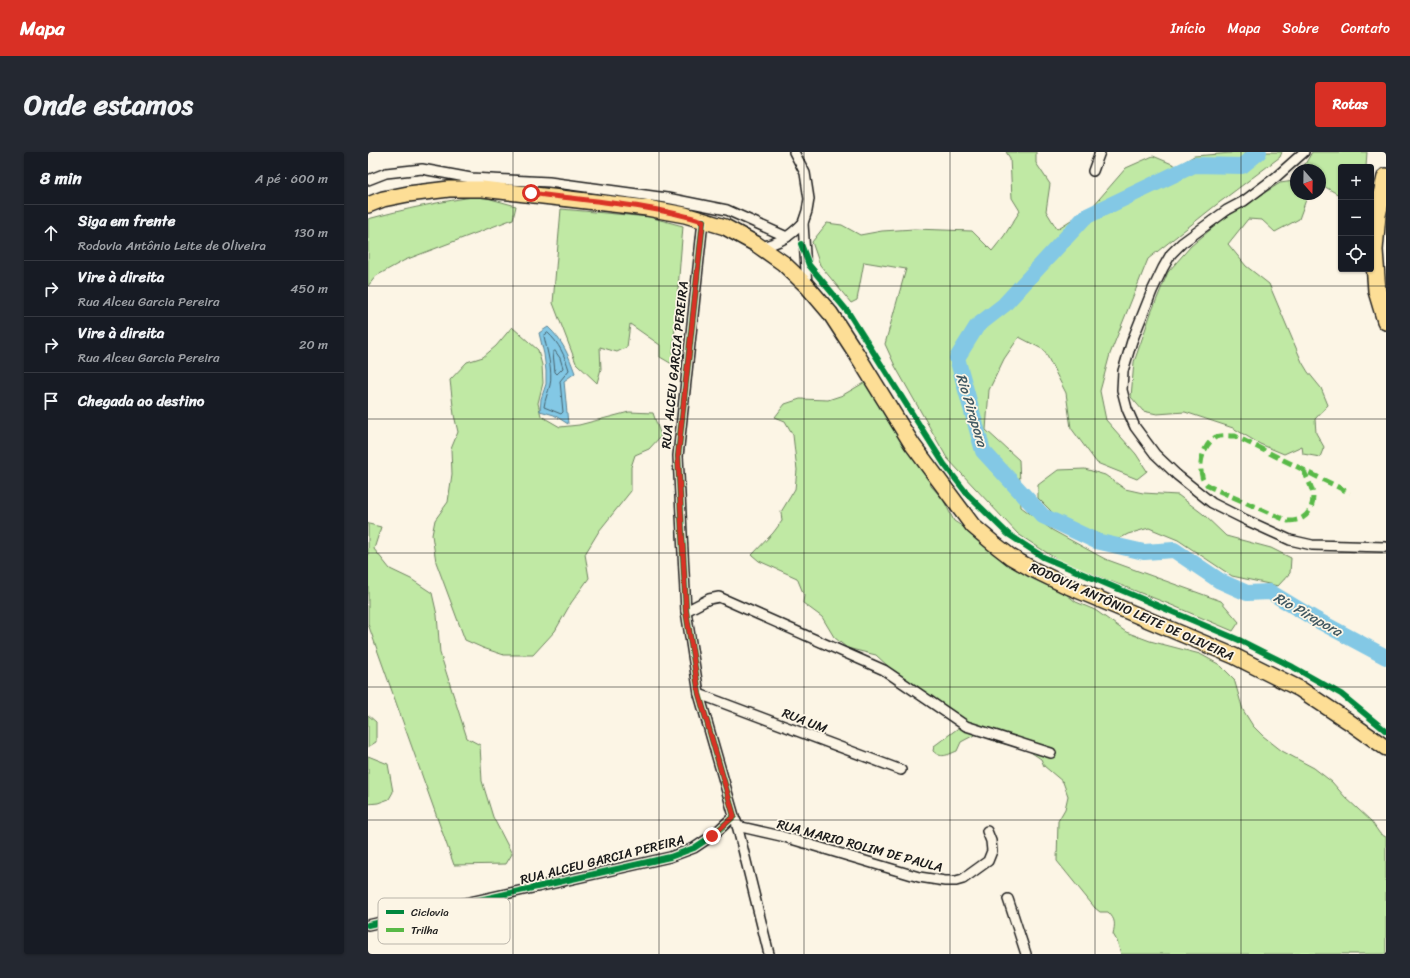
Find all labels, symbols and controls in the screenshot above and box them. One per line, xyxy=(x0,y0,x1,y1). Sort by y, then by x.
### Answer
text: Mapa xyxy=(20,12,65,45)
text: Início xyxy=(1171,16,1205,41)
text: Mapa xyxy=(1227,16,1260,41)
text: Sobre xyxy=(1282,16,1319,41)
text: Contato xyxy=(1341,16,1390,41)
text: Onde estamos xyxy=(24,80,193,129)
button: Rotas xyxy=(1315,82,1386,127)
text: 8 min xyxy=(40,163,82,193)
north arrow xyxy=(1290,164,1326,200)
map controls xyxy=(1338,164,1374,272)
button: + xyxy=(1338,164,1374,200)
text: A pé · 600 m xyxy=(255,167,328,190)
route start xyxy=(522,184,540,202)
button: − xyxy=(1338,200,1374,236)
text: Siga em frente xyxy=(78,208,175,234)
text: 130 m xyxy=(294,221,328,244)
icon: ahead xyxy=(40,222,62,244)
text: Rodovia Antônio Leite de Oliveira xyxy=(78,234,266,257)
button: locate xyxy=(1338,236,1374,272)
text: Vire à direita xyxy=(78,264,164,290)
text: 450 m xyxy=(290,277,328,300)
icon: right xyxy=(40,278,62,300)
street label: RUA ALCEU GARCIA PEREIRA xyxy=(654,280,695,450)
text: Rua Alceu Garcia Pereira xyxy=(78,290,220,313)
text: Vire à direita xyxy=(78,320,164,346)
text: 20 m xyxy=(299,333,328,356)
icon: right xyxy=(40,334,62,356)
text: Rua Alceu Garcia Pereira xyxy=(78,346,220,369)
water label: Rio Pirapora xyxy=(949,371,995,452)
text: Chegada ao destino xyxy=(78,388,204,414)
icon: arrive xyxy=(40,390,62,412)
street label: RODOVIA ANTÔNIO LEITE DE OLIVEIRA xyxy=(1026,556,1238,667)
water label: Rio Pirapora xyxy=(1269,585,1348,645)
street label: RUA UM xyxy=(779,701,831,740)
street label: RUA MARIO ROLIM DE PAULA xyxy=(774,812,945,879)
route end xyxy=(703,827,721,845)
street label: RUA ALCEU GARCIA PEREIRA xyxy=(518,828,687,891)
legend xyxy=(378,898,510,944)
text: Ciclovia xyxy=(411,903,449,922)
text: Trilha xyxy=(411,921,439,940)

